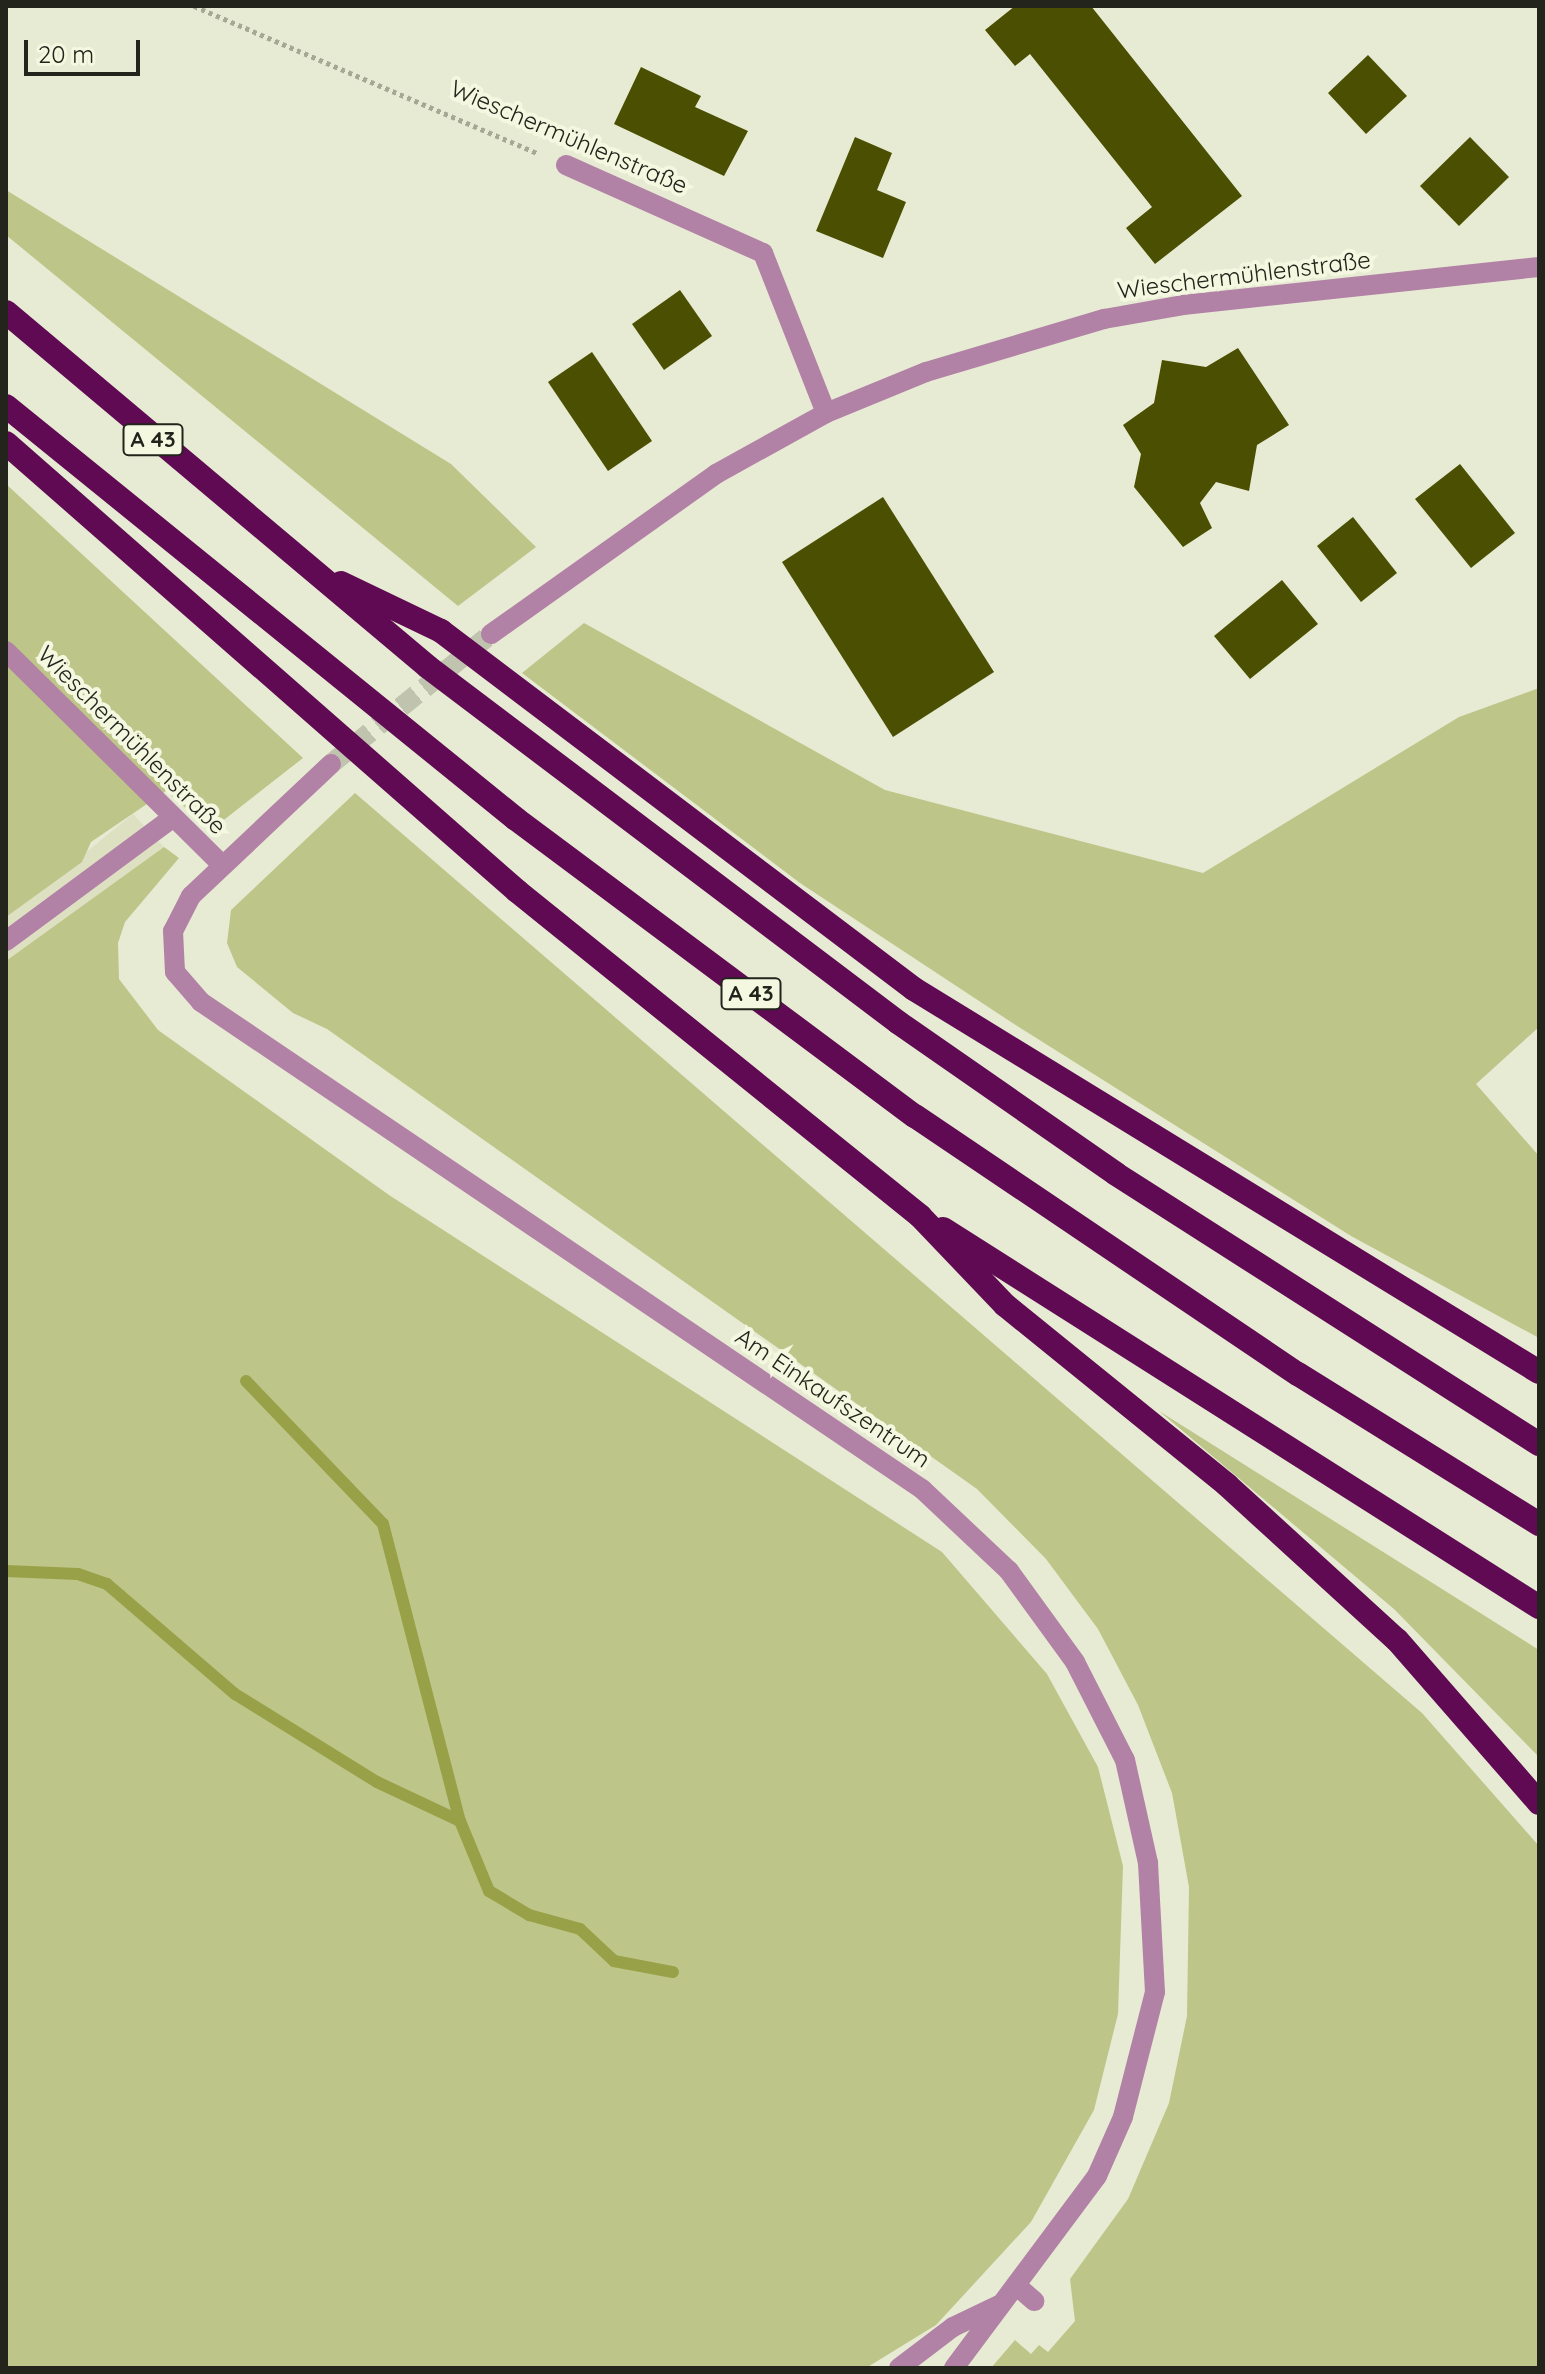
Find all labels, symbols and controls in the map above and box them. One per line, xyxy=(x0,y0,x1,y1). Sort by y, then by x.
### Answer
scale bar xyxy=(28,24,144,74)
text: 20 m xyxy=(38,39,94,69)
street label: Wieschermühlenstraße xyxy=(446,74,692,200)
street label: Wieschermühlenstraße xyxy=(1116,245,1372,305)
road number: A 43 xyxy=(121,422,185,458)
street label: Wieschermühlenstraße xyxy=(32,640,232,840)
road number: A 43 xyxy=(719,976,783,1012)
street label: Am Einkaufszentrum xyxy=(730,1322,936,1474)

